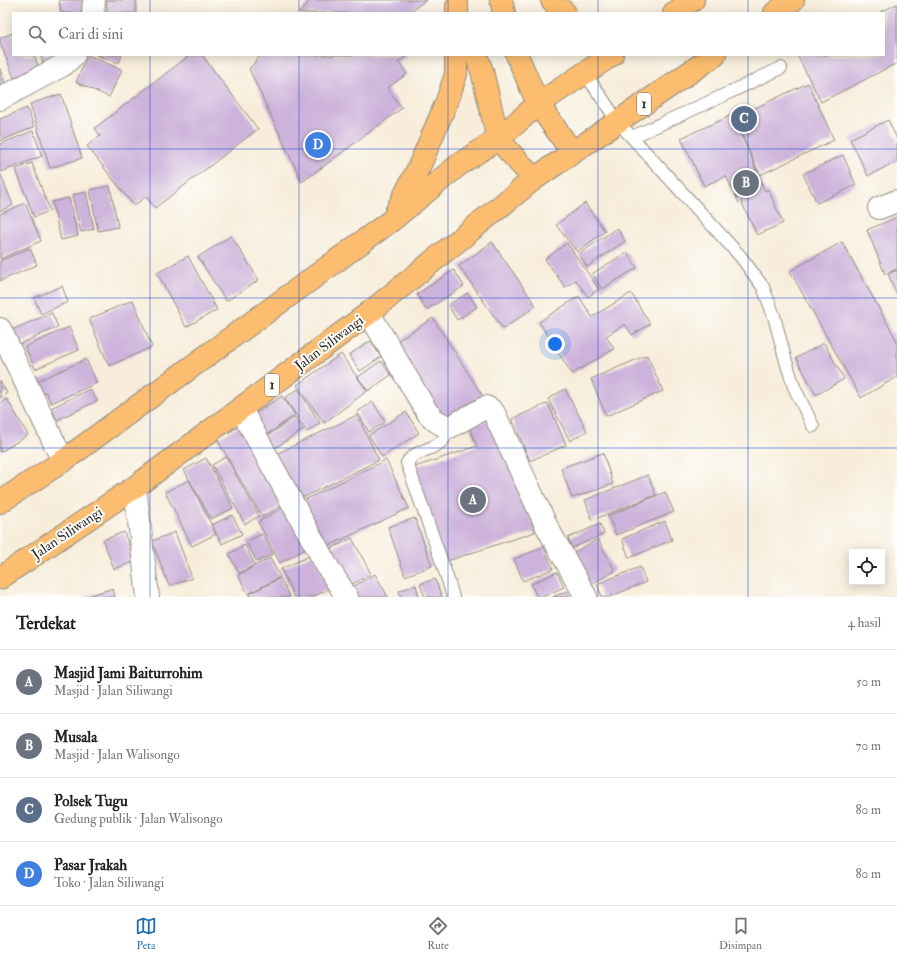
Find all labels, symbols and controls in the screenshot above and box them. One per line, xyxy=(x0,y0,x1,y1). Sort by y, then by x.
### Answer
search box xyxy=(12,12,885,56)
icon: search xyxy=(26,23,48,45)
text: Cari di sini xyxy=(58,25,123,44)
road number: 1 xyxy=(637,93,651,115)
pin: C xyxy=(731,104,757,134)
pin: D xyxy=(305,130,331,160)
pin: B xyxy=(733,168,759,198)
street label: Jalan Siliwangi xyxy=(291,312,367,375)
your location xyxy=(545,334,565,354)
road number: 1 xyxy=(265,374,279,396)
pin: A xyxy=(460,485,486,515)
street label: Jalan Siliwangi xyxy=(28,503,106,563)
map controls xyxy=(849,549,885,585)
button: locate xyxy=(849,549,885,585)
text: Terdekat xyxy=(16,613,76,634)
text: 4 hasil xyxy=(848,615,881,631)
text: Masjid Jami Baiturrohim xyxy=(54,664,203,683)
text: A xyxy=(25,674,33,690)
text: 50 m xyxy=(856,674,881,690)
text: Masjid · Jalan Siliwangi xyxy=(54,683,173,699)
text: Musala xyxy=(54,728,97,747)
text: B xyxy=(25,738,33,754)
text: 70 m xyxy=(856,738,881,754)
text: Masjid · Jalan Walisongo xyxy=(54,747,180,763)
text: Polsek Tugu xyxy=(54,792,128,811)
text: C xyxy=(24,802,34,818)
text: 80 m xyxy=(855,802,881,818)
text: Gedung publik · Jalan Walisongo xyxy=(54,811,223,827)
text: Pasar Jrakah xyxy=(54,856,127,875)
text: D xyxy=(24,866,34,882)
text: 80 m xyxy=(855,866,881,882)
text: Toko · Jalan Siliwangi xyxy=(54,875,164,891)
tab: Peta xyxy=(135,915,157,952)
tab: Rute xyxy=(427,915,449,952)
tab: Disimpan xyxy=(719,915,762,952)

